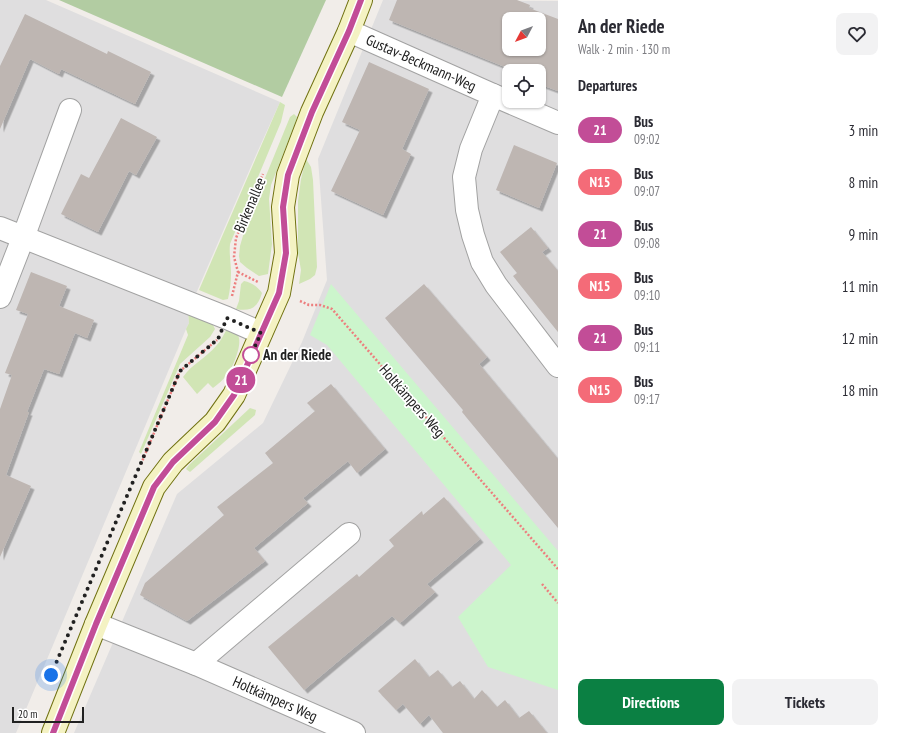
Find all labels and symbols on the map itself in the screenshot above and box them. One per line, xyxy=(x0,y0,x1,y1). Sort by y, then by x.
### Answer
north arrow xyxy=(502,12,546,56)
street label: Gustav-Beckmann-Weg xyxy=(363,30,479,95)
street label: Birkenallee xyxy=(229,174,270,235)
place label: An der Riede xyxy=(262,345,331,364)
marker: An der Riede xyxy=(242,346,260,364)
street label: Holtkämpers Weg xyxy=(375,360,449,441)
line badge: 21 xyxy=(223,367,259,393)
your location xyxy=(41,665,61,685)
street label: Holtkämpers Weg xyxy=(230,671,320,726)
scale bar xyxy=(12,705,84,724)

